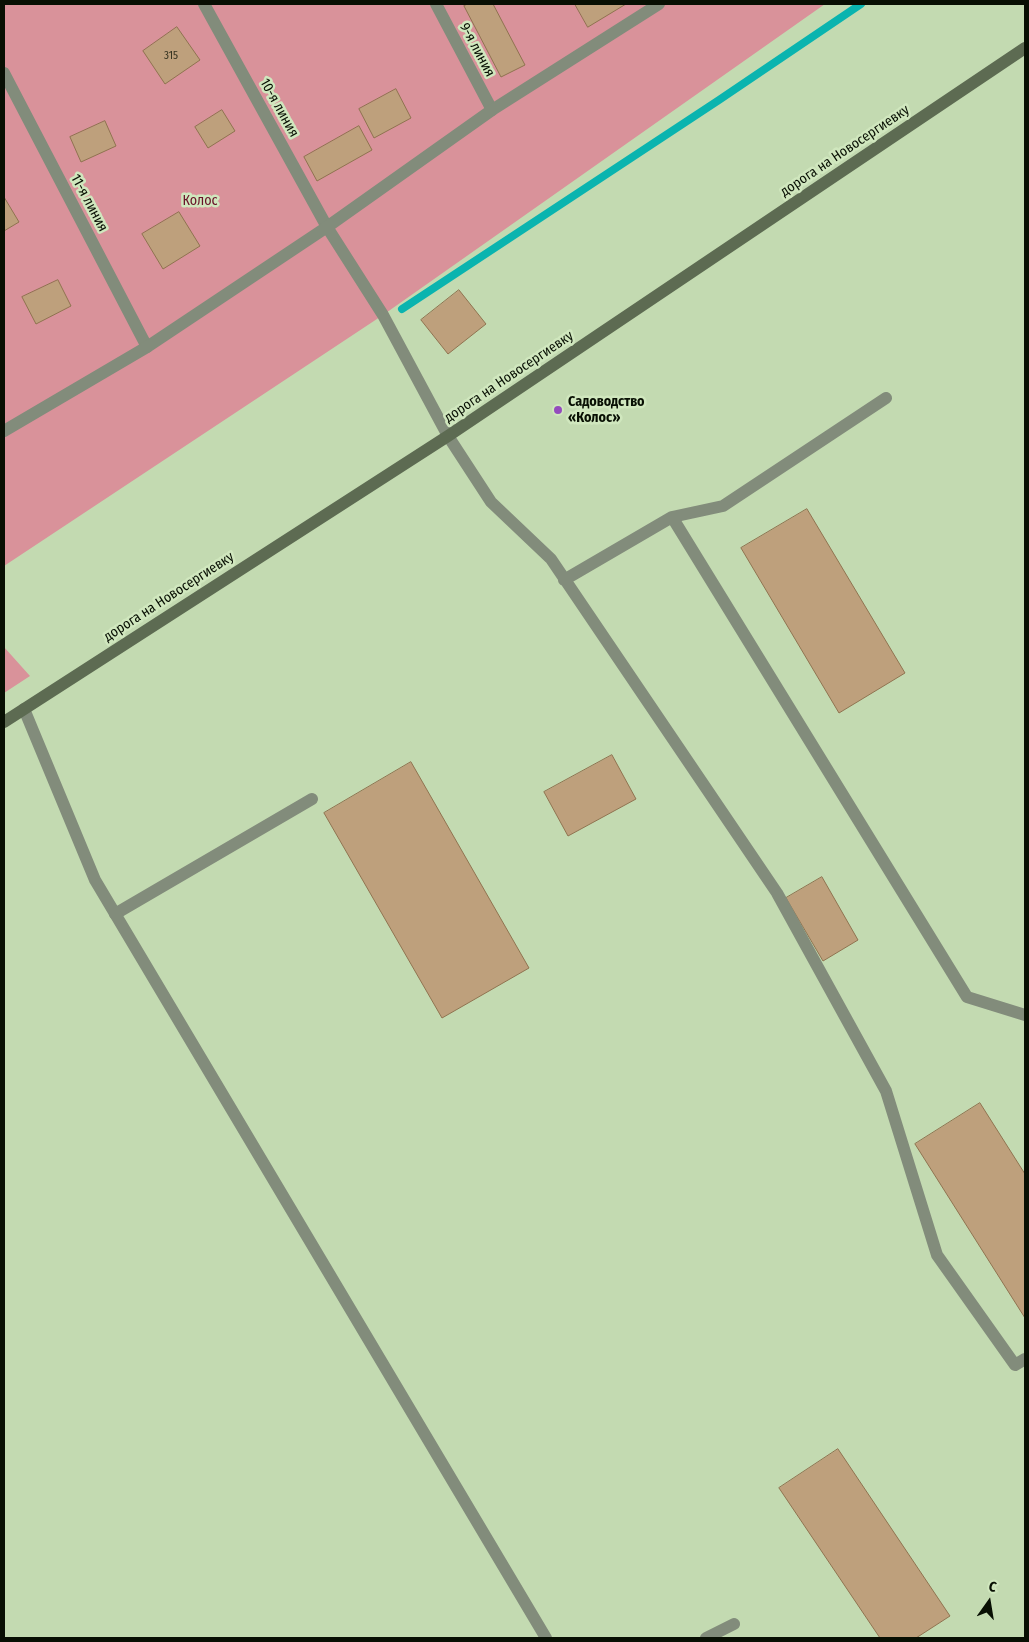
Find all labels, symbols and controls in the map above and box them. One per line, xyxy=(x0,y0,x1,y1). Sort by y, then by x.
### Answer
street label: 9-я линия xyxy=(456,20,498,80)
house number: 315 xyxy=(164,49,178,63)
street label: 10-я линия xyxy=(256,76,302,140)
street label: дорога на Новосергиевку xyxy=(777,102,913,200)
street label: 11-я линия xyxy=(67,171,111,235)
park label: Колос xyxy=(182,193,218,209)
street label: дорога на Новосергиевку xyxy=(441,328,577,426)
place label: Садоводство «Колос» xyxy=(568,394,645,427)
marker: Садоводство «Колос» xyxy=(552,404,564,416)
street label: дорога на Новосергиевку xyxy=(101,549,237,645)
north arrow xyxy=(964,1577,1014,1627)
text: С xyxy=(987,1578,998,1596)

